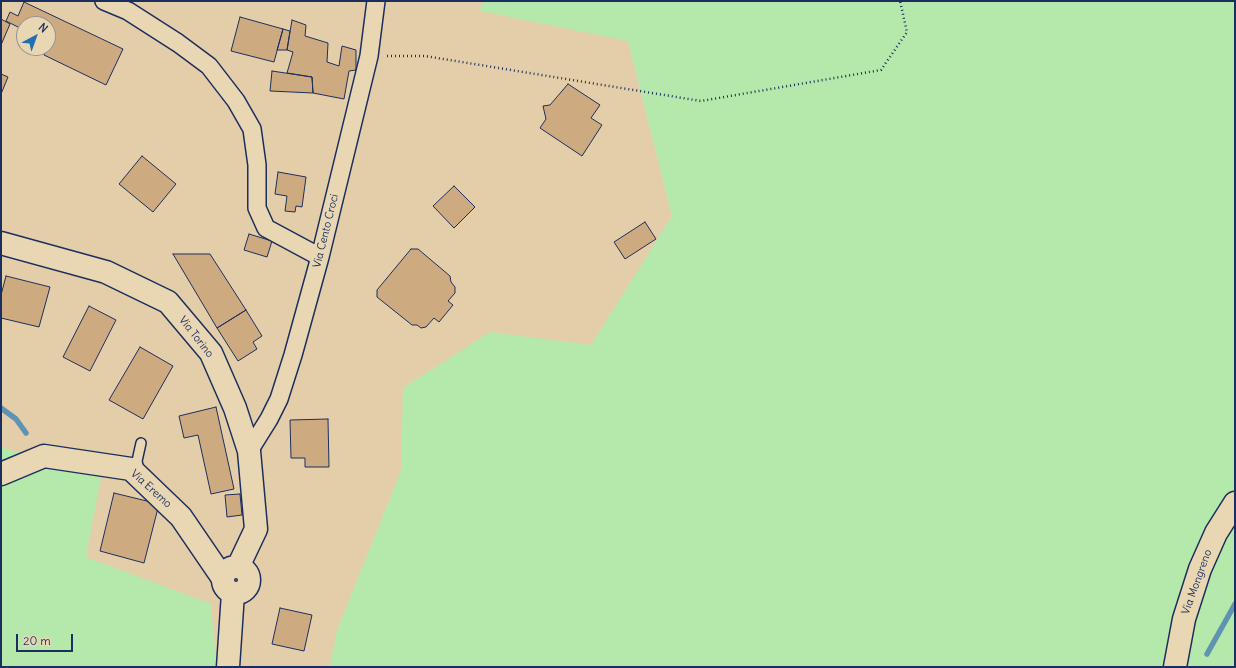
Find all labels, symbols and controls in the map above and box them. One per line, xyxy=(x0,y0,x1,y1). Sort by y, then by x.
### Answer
north arrow xyxy=(16,16,56,56)
text: N xyxy=(36,20,51,35)
street label: Via Cento Croci xyxy=(310,193,342,269)
street label: Via Torino xyxy=(176,314,216,360)
street label: Via Eremo xyxy=(128,467,174,511)
street label: Via Mongreno xyxy=(1179,548,1215,616)
scale bar xyxy=(18,626,75,652)
text: 20 m xyxy=(23,633,51,648)

